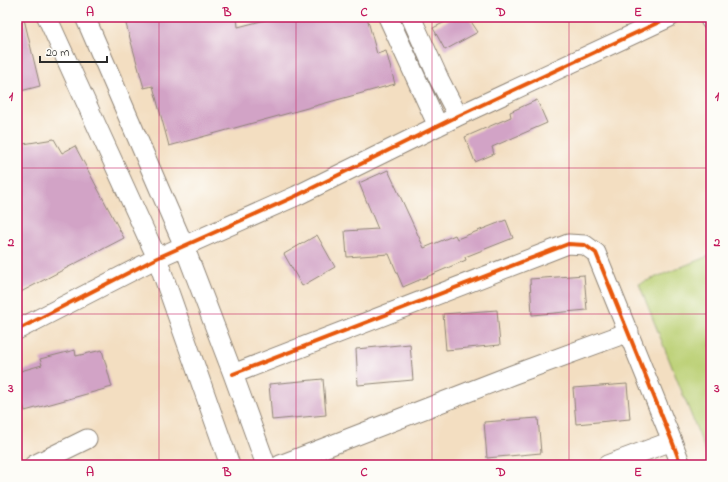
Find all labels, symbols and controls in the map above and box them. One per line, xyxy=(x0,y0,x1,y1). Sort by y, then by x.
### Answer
text: A xyxy=(86,3,94,22)
text: B xyxy=(222,3,232,22)
text: C xyxy=(360,3,368,22)
text: D xyxy=(495,3,506,22)
text: E xyxy=(634,3,642,22)
scale bar xyxy=(40,38,107,64)
text: 20 m xyxy=(46,44,69,62)
text: 1 xyxy=(9,87,14,106)
text: 1 xyxy=(715,87,720,106)
text: 2 xyxy=(7,233,15,252)
text: 2 xyxy=(713,233,721,252)
text: 3 xyxy=(7,379,14,398)
text: 3 xyxy=(713,379,720,398)
text: A xyxy=(86,463,94,482)
text: B xyxy=(222,463,232,482)
text: C xyxy=(360,463,368,482)
text: D xyxy=(495,463,506,482)
text: E xyxy=(634,463,642,482)

